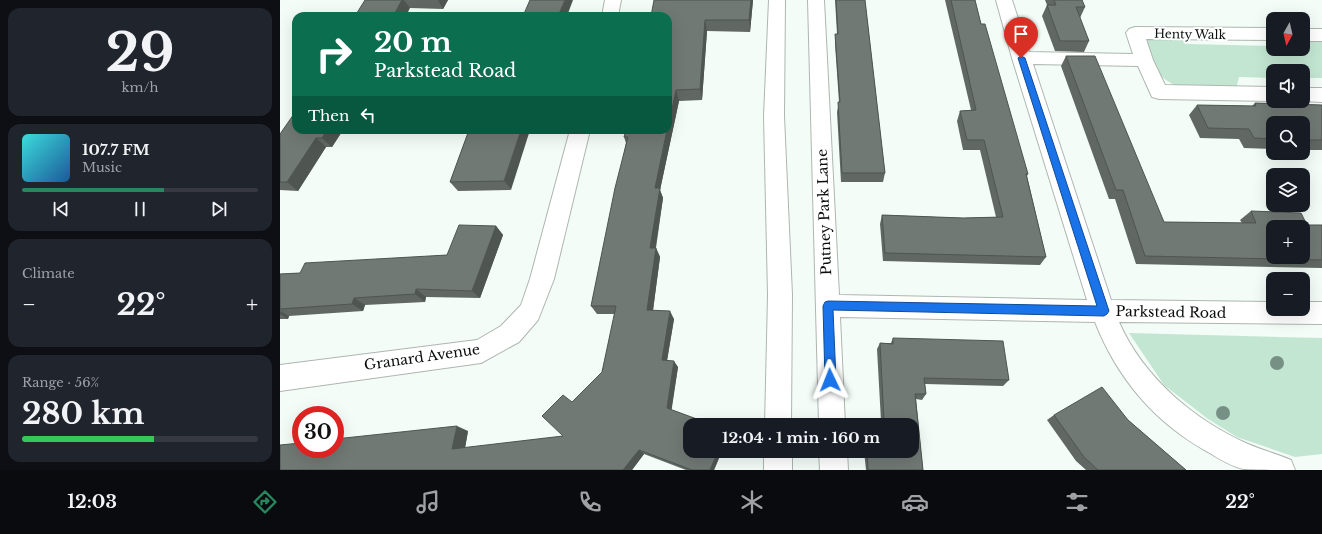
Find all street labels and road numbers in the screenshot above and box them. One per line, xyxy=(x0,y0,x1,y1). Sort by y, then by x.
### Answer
street label: Henty Walk xyxy=(1154,26,1227,42)
street label: Putney Park Lane xyxy=(813,149,835,275)
street label: Parkstead Road xyxy=(1116,302,1227,322)
street label: Granard Avenue xyxy=(363,340,481,374)

